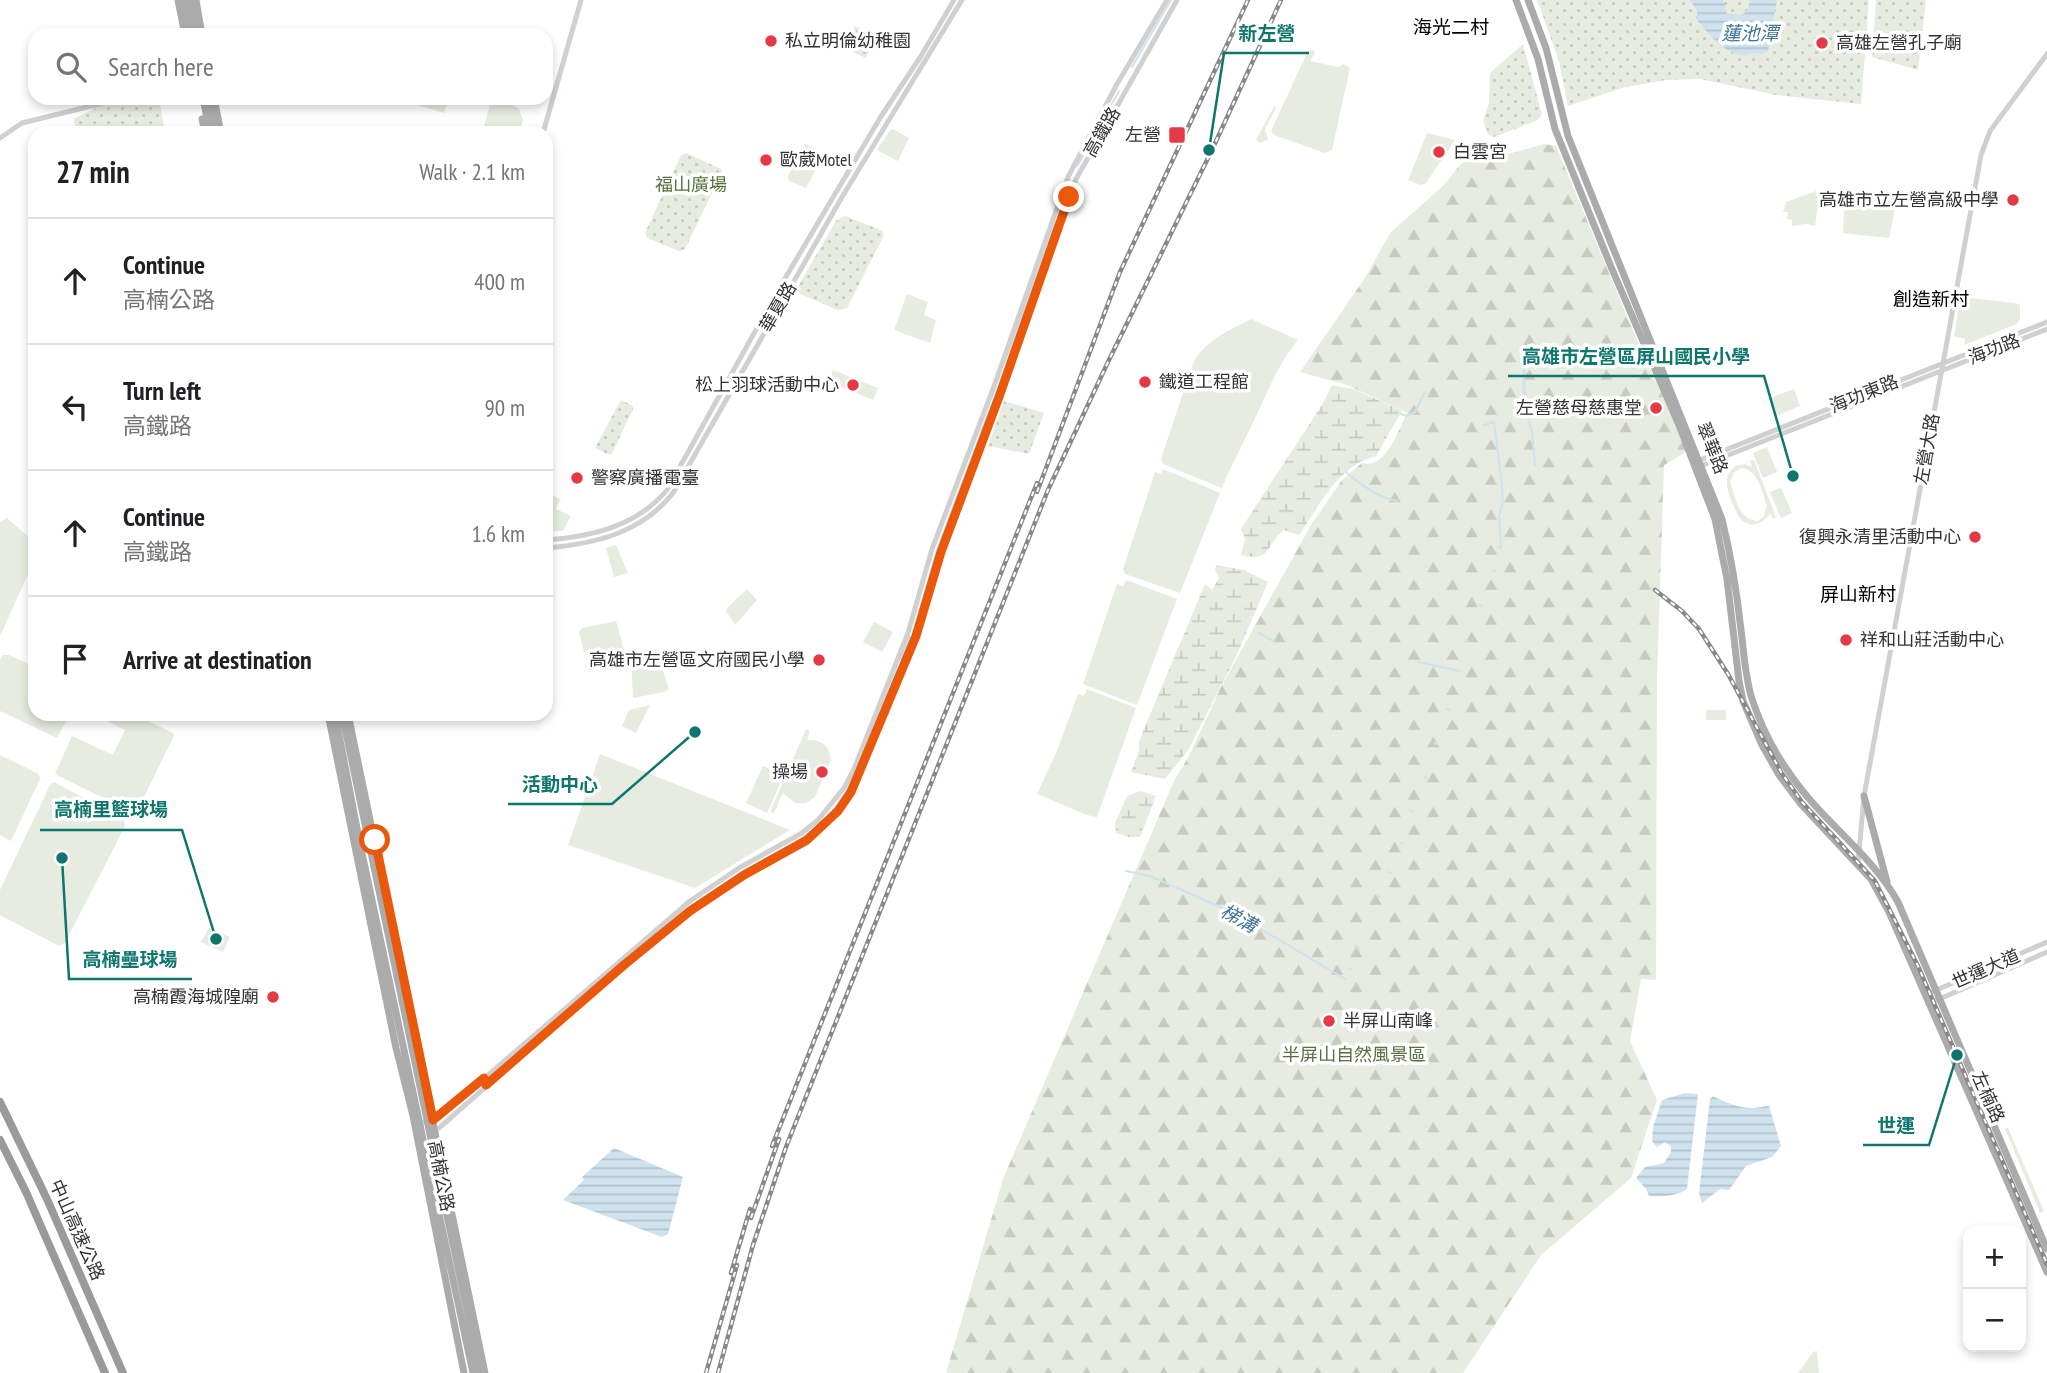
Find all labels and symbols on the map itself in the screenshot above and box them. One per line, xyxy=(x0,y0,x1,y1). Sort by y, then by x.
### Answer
callout: 新左營 xyxy=(1224,13,1309,53)
district label: 海光二村 xyxy=(1413,15,1489,39)
text: 新左營 xyxy=(1238,21,1296,45)
water label: 蓮池潭 xyxy=(1721,21,1781,45)
place label: 私立明倫幼稚園 xyxy=(785,29,911,52)
place label: 高雄左營孔子廟 xyxy=(1836,31,1962,54)
marker: 私立明倫幼稚園 xyxy=(763,33,779,49)
marker: 高雄左營孔子廟 xyxy=(1814,35,1830,51)
street label: 高鐵路 xyxy=(1078,103,1125,161)
place label: 左營 xyxy=(1125,123,1161,146)
marker: 左營 xyxy=(1167,125,1187,145)
place label: 白雲宮 xyxy=(1453,140,1507,163)
marker: 白雲宮 xyxy=(1431,144,1447,160)
place label: 歐葳Motel xyxy=(780,148,852,171)
marker: 歐葳Motel xyxy=(758,152,774,168)
park label: 福山廣場 xyxy=(655,173,727,196)
route end xyxy=(1053,181,1084,212)
place label: 高雄市立左營高級中學 xyxy=(1819,188,1999,211)
marker: 高雄市立左營高級中學 xyxy=(2005,192,2021,208)
street label: 華夏路 xyxy=(754,278,801,336)
district label: 創造新村 xyxy=(1893,287,1969,311)
street label: 海功路 xyxy=(1964,328,2023,369)
callout: 高雄市左營區屏山國民小學 xyxy=(1508,336,1764,376)
text: 高雄市左營區屏山國民小學 xyxy=(1522,344,1750,368)
street label: 海功東路 xyxy=(1826,369,1901,418)
place label: 鐵道工程館 xyxy=(1159,370,1249,393)
place label: 松上羽球活動中心 xyxy=(695,373,839,396)
marker: 鐵道工程館 xyxy=(1137,374,1153,390)
marker: 松上羽球活動中心 xyxy=(845,377,861,393)
place label: 左營慈母慈惠堂 xyxy=(1516,396,1642,419)
marker: 左營慈母慈惠堂 xyxy=(1648,400,1664,416)
street label: 左營大路 xyxy=(1909,411,1944,486)
street label: 翠華路 xyxy=(1692,418,1733,477)
place label: 警察廣播電臺 xyxy=(591,466,699,489)
marker: 警察廣播電臺 xyxy=(569,470,585,486)
place label: 復興永清里活動中心 xyxy=(1799,525,1961,548)
marker: 復興永清里活動中心 xyxy=(1967,529,1983,545)
district label: 屏山新村 xyxy=(1820,582,1896,606)
place label: 祥和山莊活動中心 xyxy=(1860,628,2004,651)
marker: 祥和山莊活動中心 xyxy=(1838,632,1854,648)
place label: 高雄市左營區文府國民小學 xyxy=(589,648,805,671)
marker: 高雄市左營區文府國民小學 xyxy=(811,652,827,668)
place label: 操場 xyxy=(772,760,808,783)
callout: 活動中心 xyxy=(508,764,612,804)
marker: 操場 xyxy=(814,764,830,780)
text: 活動中心 xyxy=(522,772,598,796)
callout: 高楠里籃球場 xyxy=(40,790,182,830)
text: 高楠里籃球場 xyxy=(54,797,168,821)
route start xyxy=(359,824,390,855)
water label: 梯溝 xyxy=(1217,898,1264,939)
callout: 高楠壘球場 xyxy=(69,939,192,979)
street label: 世運大道 xyxy=(1948,943,2023,994)
text: 高楠壘球場 xyxy=(82,947,178,971)
place label: 高楠霞海城隍廟 xyxy=(133,985,259,1008)
marker: 高楠霞海城隍廟 xyxy=(265,989,281,1005)
place label: 半屏山南峰 xyxy=(1343,1009,1433,1032)
marker: 半屏山南峰 xyxy=(1321,1013,1337,1029)
park label: 半屏山自然風景區 xyxy=(1282,1043,1426,1066)
street label: 左楠路 xyxy=(1967,1067,2010,1126)
callout: 世運 xyxy=(1863,1105,1929,1145)
text: 世運 xyxy=(1877,1113,1915,1137)
street label: 高楠公路 xyxy=(423,1138,460,1213)
street label: 中山高速公路 xyxy=(45,1176,110,1284)

